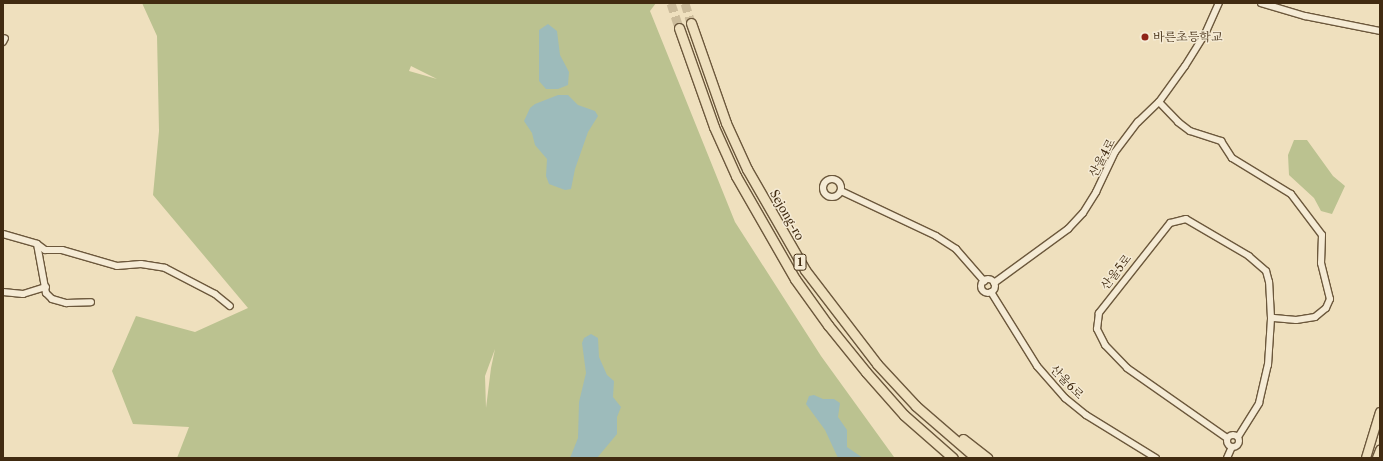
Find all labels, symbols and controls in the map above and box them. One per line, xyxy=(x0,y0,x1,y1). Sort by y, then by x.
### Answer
place label: 바른초등학교 xyxy=(1153,30,1223,44)
marker: 바른초등학교 xyxy=(1140,32,1150,42)
street label: 산울4로 xyxy=(1086,136,1118,180)
street label: Sejong-ro xyxy=(767,187,807,243)
street label: 산울5로 xyxy=(1098,251,1134,293)
road number: 1 xyxy=(793,253,807,271)
street label: 산울6로 xyxy=(1047,362,1087,402)

